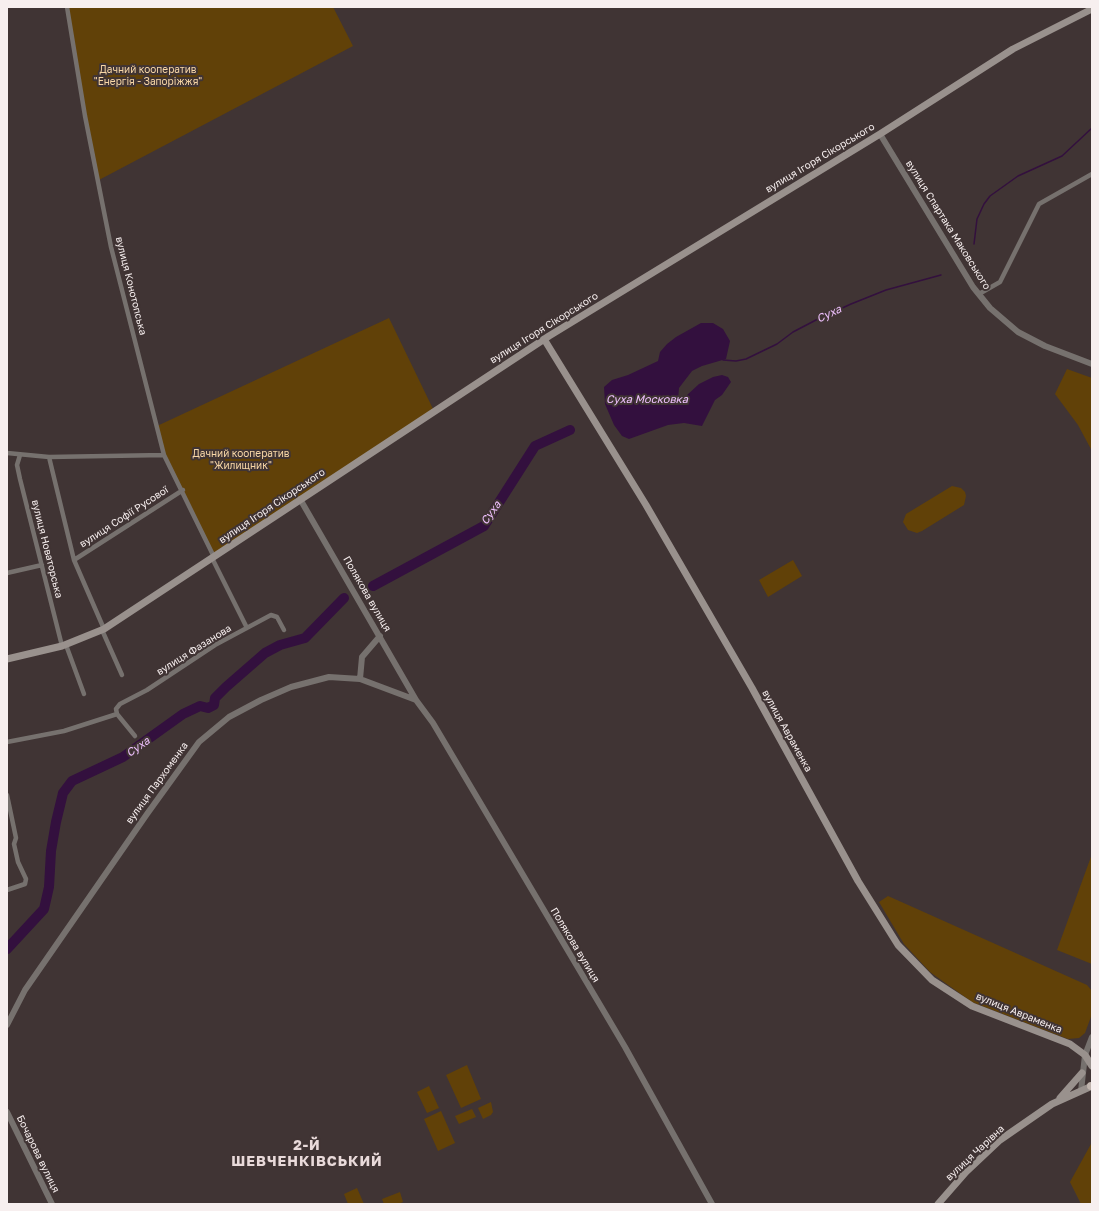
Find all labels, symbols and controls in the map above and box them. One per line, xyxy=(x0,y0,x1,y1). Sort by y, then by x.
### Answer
park label: Дачний кооператив "Енергія - Запоріжжя" xyxy=(94,64,202,88)
street label: вулиця Ігоря Сікорського xyxy=(763,121,877,195)
street label: вулиця Спартака Маковського xyxy=(903,158,993,292)
street label: вулиця Конотопська xyxy=(113,236,149,336)
street label: вулиця Ігоря Сікорського xyxy=(488,290,600,366)
water label: Суха xyxy=(814,303,844,325)
water label: Суха Московка xyxy=(606,393,688,407)
park label: Дачний кооператив "Жилищник" xyxy=(193,448,289,472)
street label: вулиця Ігоря Сікорського xyxy=(217,466,327,546)
street label: вулиця Софії Русової xyxy=(77,484,171,550)
street label: вулиця Новаторська xyxy=(29,499,65,599)
water label: Суха xyxy=(478,499,504,527)
street label: Полякова вулиця xyxy=(341,554,393,634)
street label: вулиця Фазанова xyxy=(154,622,234,678)
street label: вулиця Авраменка xyxy=(759,688,815,774)
water label: Суха xyxy=(124,734,152,760)
street label: вулиця Пархоменка xyxy=(123,740,191,826)
street label: Полякова вулиця xyxy=(548,905,602,985)
street label: вулиця Авраменка xyxy=(974,990,1064,1036)
street label: Бочарова вулиця xyxy=(14,1113,62,1195)
street label: вулиця Чарівна xyxy=(943,1123,1007,1183)
district label: 2-Й ШЕВЧЕНКІВСЬКИЙ xyxy=(231,1138,383,1170)

